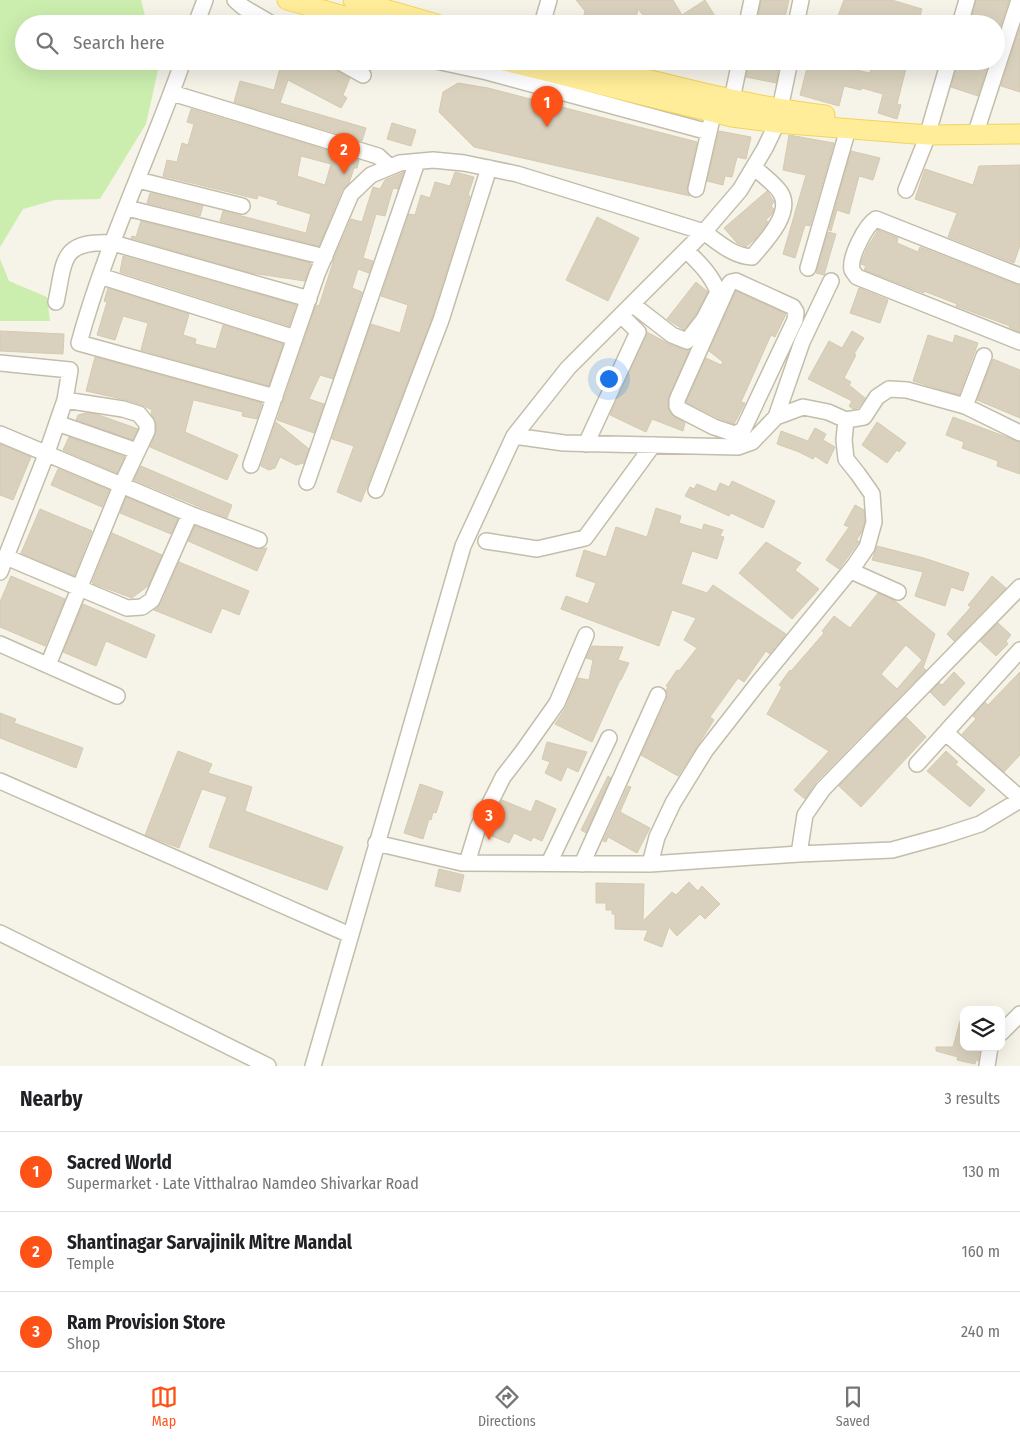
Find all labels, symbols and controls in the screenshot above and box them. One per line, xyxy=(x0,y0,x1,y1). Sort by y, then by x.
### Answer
search box xyxy=(15,15,1005,70)
icon: search xyxy=(33,29,61,57)
text: Search here xyxy=(73,31,165,54)
pin: 1 xyxy=(531,86,563,127)
pin: 2 xyxy=(328,133,360,174)
your location xyxy=(596,366,622,392)
pin: 3 xyxy=(473,799,505,840)
map controls xyxy=(960,1006,1005,1051)
button: layers xyxy=(960,1006,1005,1051)
text: Nearby xyxy=(20,1086,82,1112)
text: 3 results xyxy=(944,1089,1000,1108)
text: Sacred World xyxy=(67,1151,172,1174)
text: 1 xyxy=(33,1162,39,1181)
text: 130 m xyxy=(962,1162,1000,1181)
text: Supermarket · Late Vitthalrao Namdeo Shivarkar Road xyxy=(67,1174,419,1193)
text: Shantinagar Sarvajinik Mitre Mandal xyxy=(67,1231,352,1254)
text: 2 xyxy=(32,1242,40,1261)
text: 160 m xyxy=(961,1242,1000,1261)
text: Temple xyxy=(67,1254,114,1273)
text: Ram Provision Store xyxy=(67,1311,225,1334)
text: 3 xyxy=(32,1322,40,1341)
text: 240 m xyxy=(961,1322,1000,1341)
text: Shop xyxy=(67,1334,100,1353)
tab: Map xyxy=(150,1383,178,1430)
tab: Directions xyxy=(478,1383,536,1430)
tab: Saved xyxy=(836,1383,870,1430)

